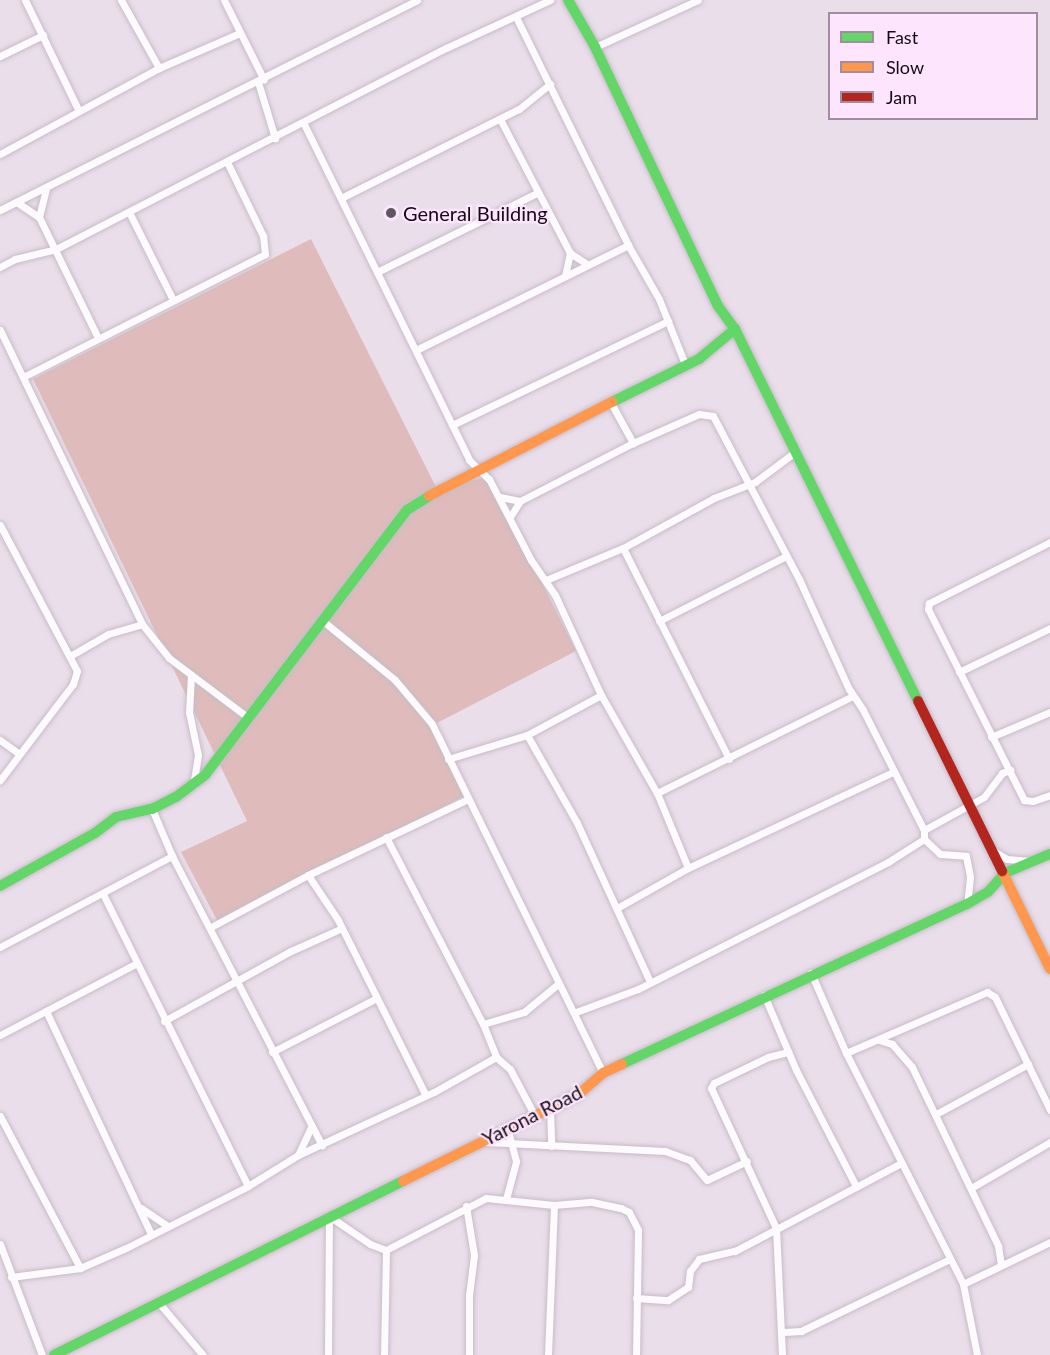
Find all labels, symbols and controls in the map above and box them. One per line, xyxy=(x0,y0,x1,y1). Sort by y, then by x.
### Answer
legend xyxy=(828,12,1038,120)
text: Fast xyxy=(886,26,918,48)
text: Slow xyxy=(886,56,924,78)
text: Jam xyxy=(886,86,917,108)
place label: General Building xyxy=(403,201,548,225)
marker: General Building xyxy=(384,206,398,220)
street label: Yarona Road xyxy=(478,1080,586,1150)

